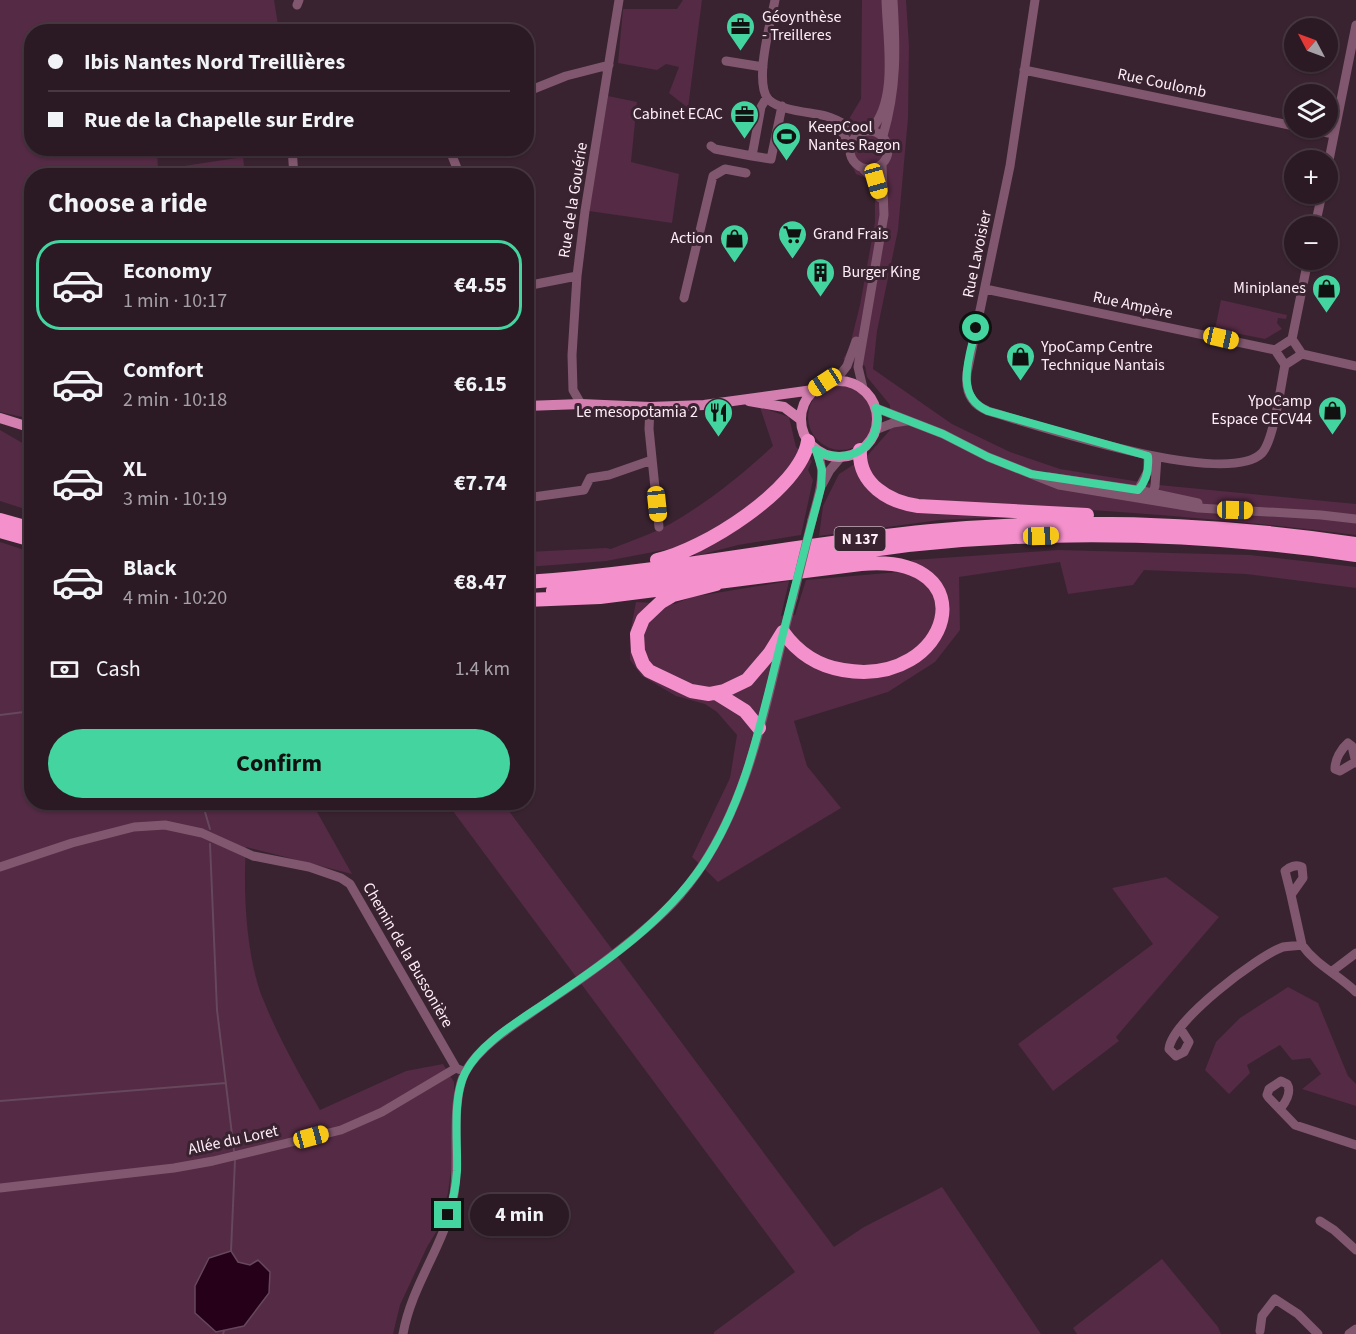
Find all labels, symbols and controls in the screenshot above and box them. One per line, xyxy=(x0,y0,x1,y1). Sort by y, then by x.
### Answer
place label: Géoynthèse - Treilleres xyxy=(762,6,841,46)
office icon: Géoynthèse - Treilleres xyxy=(725,10,757,52)
north arrow xyxy=(1284,18,1338,72)
map controls xyxy=(1284,18,1338,270)
text: Ibis Nantes Nord Treillières xyxy=(84,46,345,78)
street label: Rue Coulomb xyxy=(1116,63,1209,103)
button: layers xyxy=(1284,84,1338,138)
office icon: Cabinet ECAC xyxy=(728,98,760,140)
place label: Cabinet ECAC xyxy=(633,103,723,125)
text: Rue de la Chapelle sur Erdre xyxy=(84,104,354,136)
place label: KeepCool Nantes Ragon xyxy=(808,116,901,156)
sports icon: KeepCool Nantes Ragon xyxy=(771,120,803,162)
street label: Rue de la Gouérie xyxy=(553,140,593,259)
button: + xyxy=(1284,150,1338,204)
car xyxy=(862,161,890,201)
text: Choose a ride xyxy=(48,184,208,223)
street label: Rue Lavoisier xyxy=(957,208,997,300)
button: − xyxy=(1284,216,1338,270)
supermarket icon: Grand Frais xyxy=(776,218,808,260)
shop icon: Action xyxy=(718,222,750,264)
place label: Grand Frais xyxy=(813,223,889,245)
place label: Action xyxy=(670,227,713,249)
text: Economy xyxy=(123,255,212,287)
building icon: Burger King xyxy=(805,256,837,298)
icon: car xyxy=(51,258,105,312)
place label: Burger King xyxy=(842,261,920,283)
text: €4.55 xyxy=(454,269,507,301)
shop icon: Miniplanes xyxy=(1311,272,1343,314)
place label: Miniplanes xyxy=(1233,277,1306,299)
street label: Rue Ampère xyxy=(1091,286,1175,324)
text: 1 min · 10:17 xyxy=(123,287,227,315)
route start xyxy=(962,314,989,341)
car xyxy=(1201,325,1241,351)
place label: YpoCamp Centre Technique Nantais xyxy=(1040,336,1165,376)
shop icon: YpoCamp Centre Technique Nantais xyxy=(1004,340,1036,382)
text: Comfort xyxy=(123,354,204,386)
icon: car xyxy=(51,357,105,411)
car xyxy=(805,365,845,399)
text: €6.15 xyxy=(454,368,507,400)
text: 2 min · 10:18 xyxy=(123,386,227,414)
place label: YpoCamp Espace CECV44 xyxy=(1211,390,1312,430)
shop icon: YpoCamp Espace CECV44 xyxy=(1317,394,1349,436)
restaurant icon: Le mesopotamia 2 xyxy=(703,396,735,438)
place label: Le mesopotamia 2 xyxy=(576,401,698,423)
text: XL xyxy=(123,453,147,485)
icon: car xyxy=(51,456,105,510)
text: €7.74 xyxy=(454,467,507,499)
text: 3 min · 10:19 xyxy=(123,485,227,513)
car xyxy=(646,485,668,523)
car xyxy=(1217,501,1253,519)
car xyxy=(1023,526,1059,546)
road number: N 137 xyxy=(834,527,886,551)
text: Black xyxy=(123,552,177,584)
icon: car xyxy=(51,555,105,609)
text: €8.47 xyxy=(454,566,507,598)
text: 4 min · 10:20 xyxy=(123,584,227,612)
icon: cash xyxy=(48,653,81,686)
text: Cash xyxy=(96,653,141,685)
text: 1.4 km xyxy=(455,655,510,683)
button: Confirm xyxy=(48,729,510,798)
street label: Chemin de la Bussonière xyxy=(357,878,459,1032)
street label: Allée du Loret xyxy=(186,1120,281,1160)
car xyxy=(291,1124,331,1150)
callout: 4 min xyxy=(469,1194,568,1236)
route end xyxy=(434,1201,461,1228)
text: 4 min xyxy=(495,1201,544,1229)

